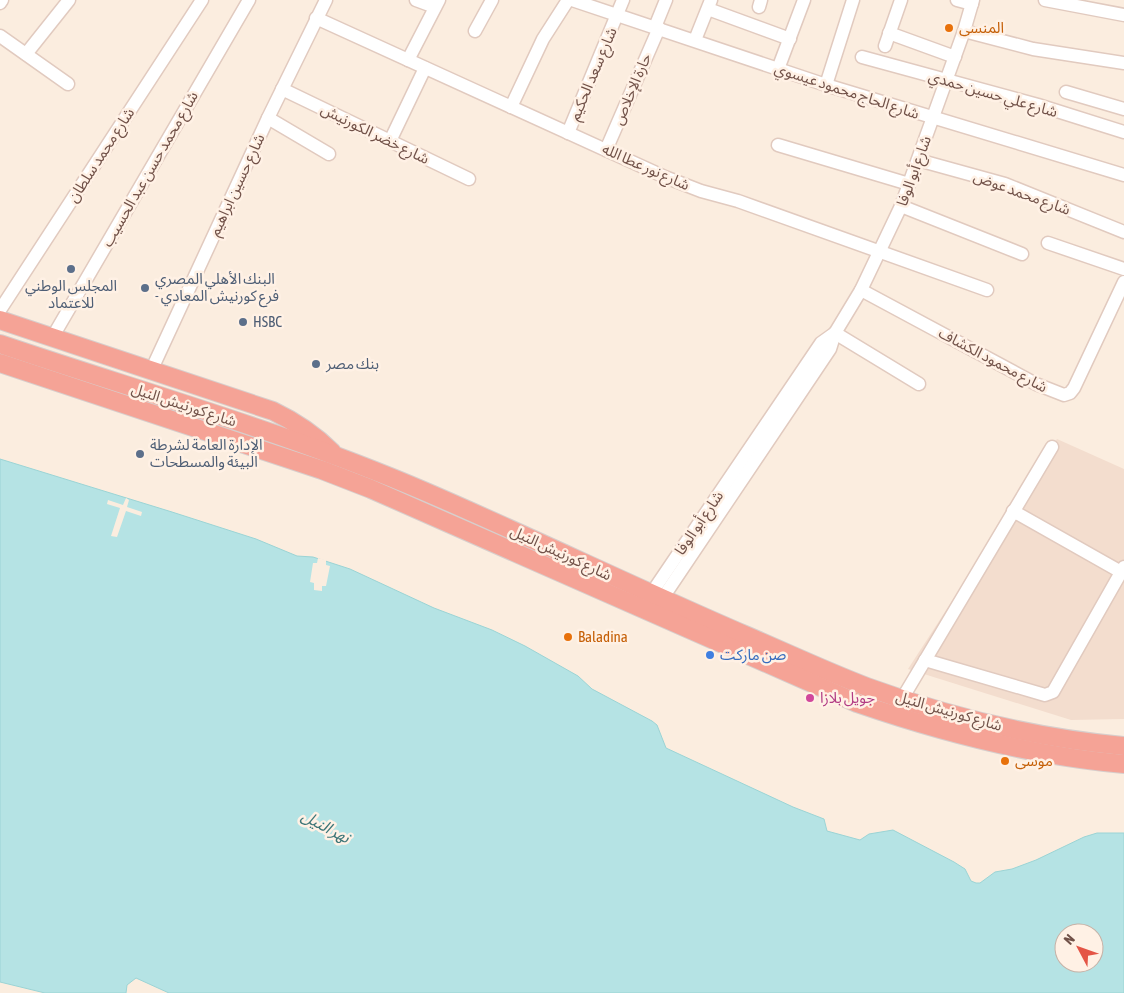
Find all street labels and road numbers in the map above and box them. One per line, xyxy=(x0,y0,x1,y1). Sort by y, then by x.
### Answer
street label: شارع سعد الحكيم xyxy=(565,24,624,125)
street label: حارة الإخلاص xyxy=(609,50,656,128)
street label: شارع الحاج محمود عيسوي xyxy=(771,59,922,126)
street label: شارع علي حسين حمدي xyxy=(926,67,1060,124)
street label: شارع محمد حسن عبد الحسيب xyxy=(98,88,205,251)
street label: شارع خضر الكورنيش xyxy=(317,100,432,171)
street label: شارع محمد سلطان xyxy=(64,104,141,207)
street label: شارع حسين ابراهيم xyxy=(205,131,271,240)
street label: شارع أبو الوفا xyxy=(893,133,938,210)
street label: شارع نور عطا الله xyxy=(598,140,693,197)
street label: شارع محمد عوض xyxy=(970,167,1073,222)
street label: شارع محمود الكشاف xyxy=(934,324,1051,399)
street label: شارع كورنيش النيل xyxy=(128,380,239,433)
street label: شارع أبو الوفا xyxy=(671,487,730,560)
street label: شارع كورنيش النيل xyxy=(506,522,615,587)
street label: شارع كورنيش النيل xyxy=(893,687,1004,738)

